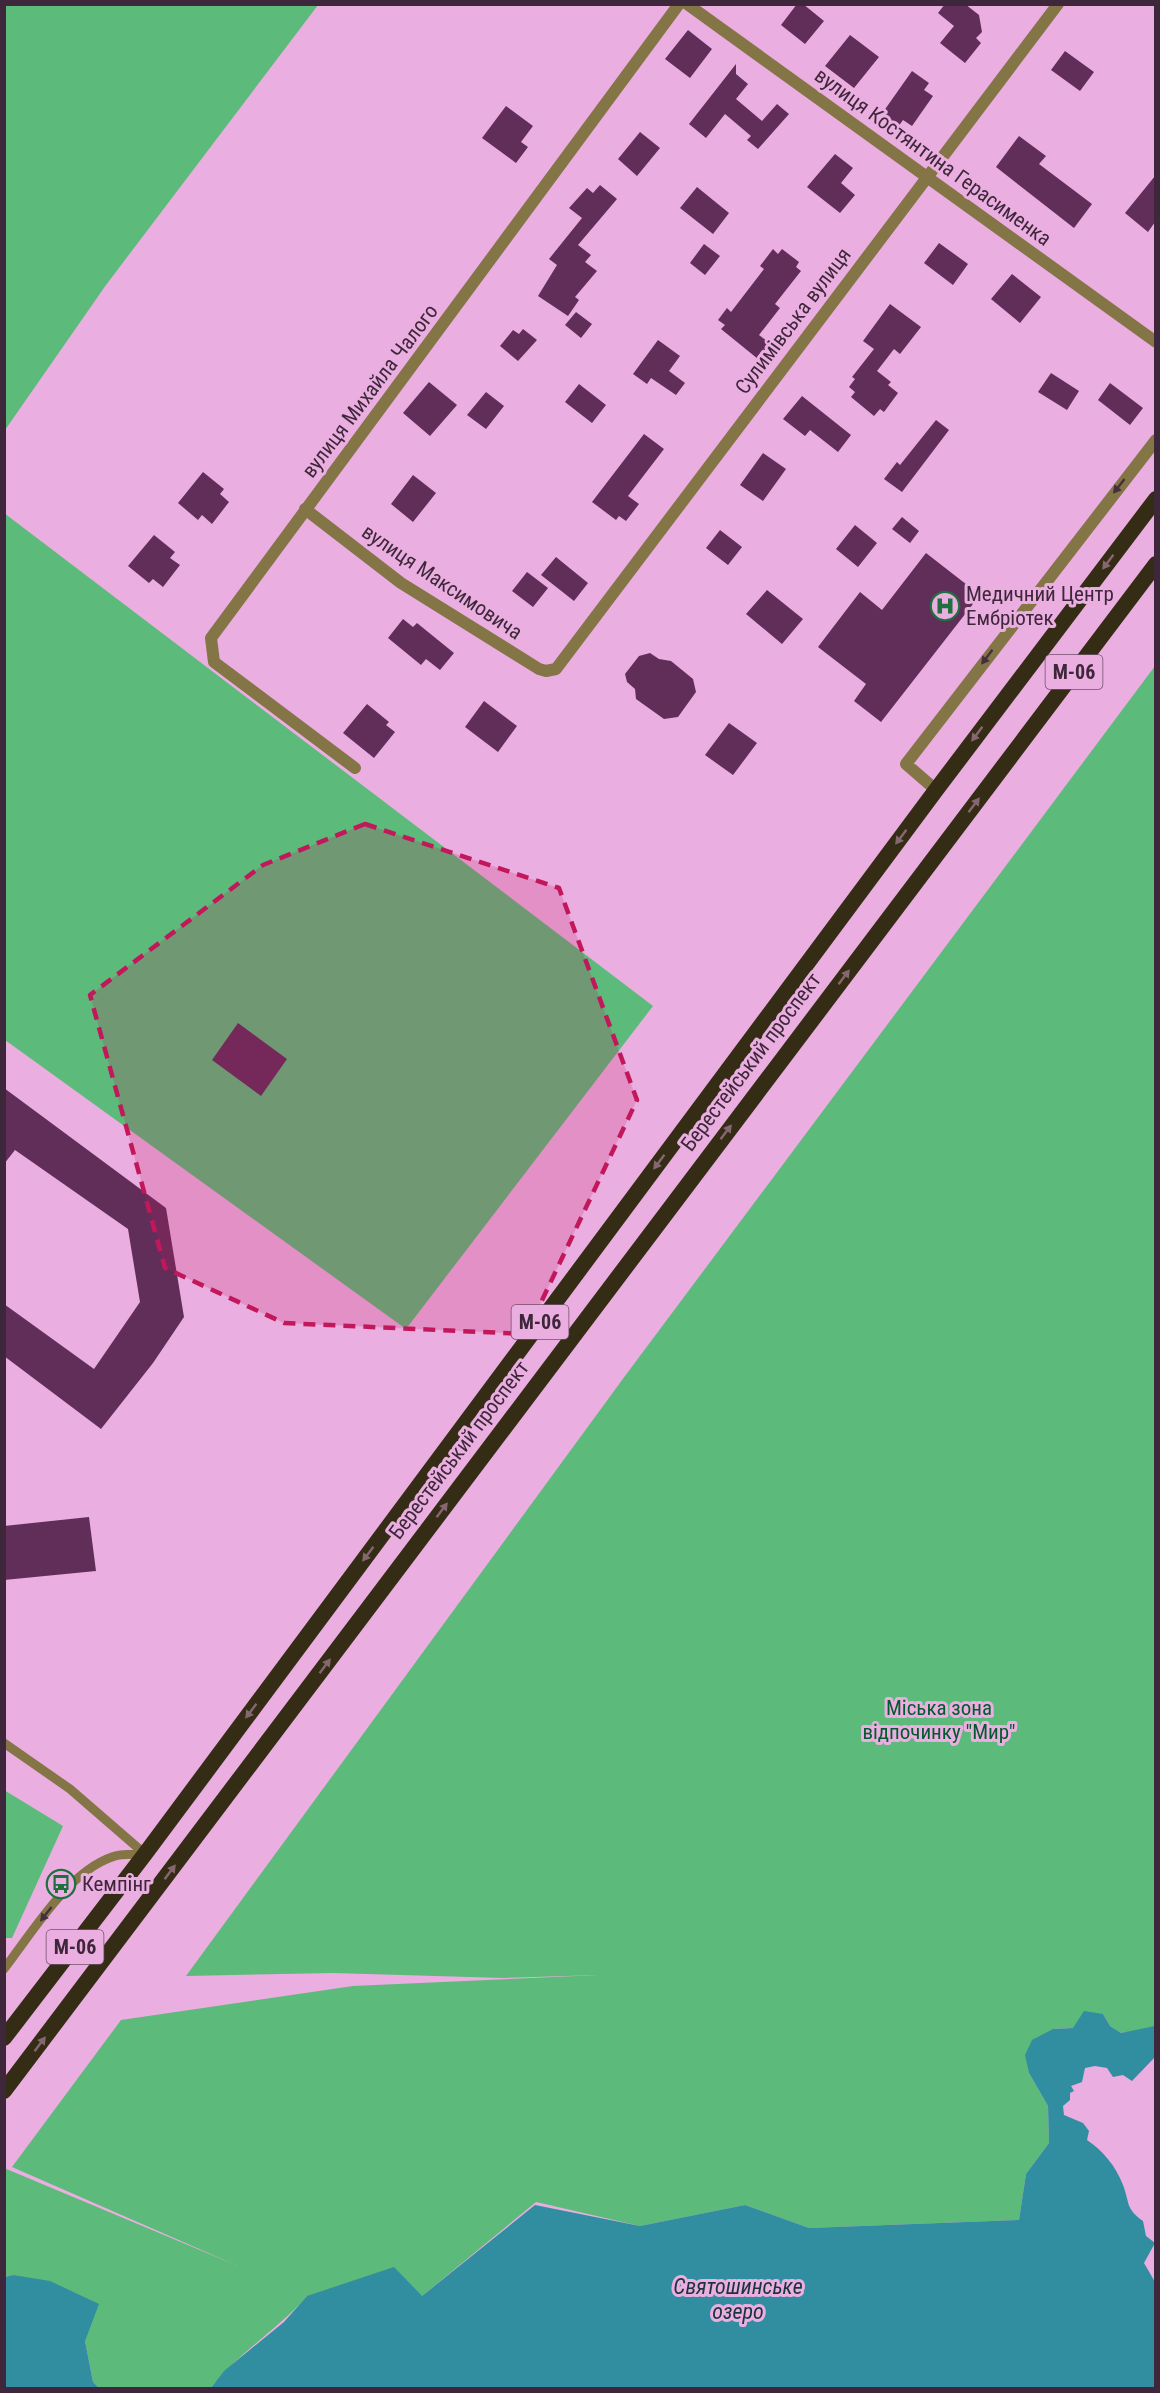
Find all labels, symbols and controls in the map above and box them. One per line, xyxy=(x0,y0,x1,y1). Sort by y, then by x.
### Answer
street label: вулиця Костянтина Герасименка xyxy=(810,63,1056,251)
street label: Сулимівська вулиця xyxy=(730,243,856,399)
street label: вулиця Михайла Чалого xyxy=(297,300,443,482)
one-way arrow xyxy=(1113,478,1126,494)
street label: вулиця Максимовича xyxy=(357,519,527,645)
one-way arrow xyxy=(1101,554,1114,570)
place label: Медичний Центр Ембріотек xyxy=(966,582,1114,630)
hospital icon: Медичний Центр Ембріотек xyxy=(929,590,961,622)
one-way arrow xyxy=(981,649,994,665)
road number: М-06 xyxy=(1046,655,1102,689)
one-way arrow xyxy=(972,727,984,742)
one-way arrow xyxy=(968,797,980,812)
one-way arrow xyxy=(895,828,907,844)
street label: Берестейський проспект xyxy=(676,968,826,1156)
one-way arrow xyxy=(838,969,850,985)
one-way arrow xyxy=(720,1125,732,1140)
one-way arrow xyxy=(654,1154,666,1169)
road number: М-06 xyxy=(512,1305,568,1339)
street label: Берестейський проспект xyxy=(384,1356,534,1544)
one-way arrow xyxy=(436,1502,448,1518)
one-way arrow xyxy=(362,1547,374,1562)
one-way arrow xyxy=(318,1658,330,1673)
park label: Міська зона відпочинку "Мир" xyxy=(862,1696,1016,1744)
one-way arrow xyxy=(246,1703,258,1718)
one-way arrow xyxy=(163,1864,176,1880)
bus stop icon: Кемпінг xyxy=(45,1868,77,1900)
place label: Кемпінг xyxy=(82,1872,151,1896)
one-way arrow xyxy=(41,1907,53,1922)
road number: М-06 xyxy=(46,1930,104,1964)
one-way arrow xyxy=(33,2037,45,2052)
water label: Святошинське озеро xyxy=(673,2274,803,2324)

